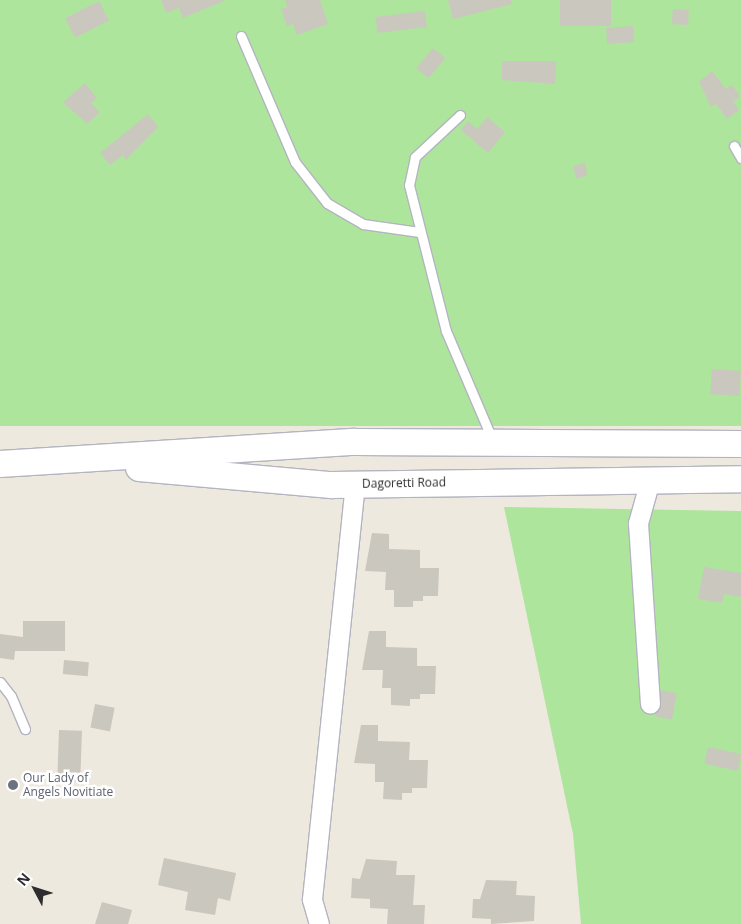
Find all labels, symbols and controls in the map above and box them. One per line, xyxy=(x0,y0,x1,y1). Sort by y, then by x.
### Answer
street label: Dagoretti Road xyxy=(362,475,446,491)
place label: Our Lady of Angels Novitiate xyxy=(23,771,113,799)
marker: Our Lady of Angels Novitiate xyxy=(7,779,19,791)
north arrow xyxy=(10,864,60,914)
text: N xyxy=(12,869,34,890)

